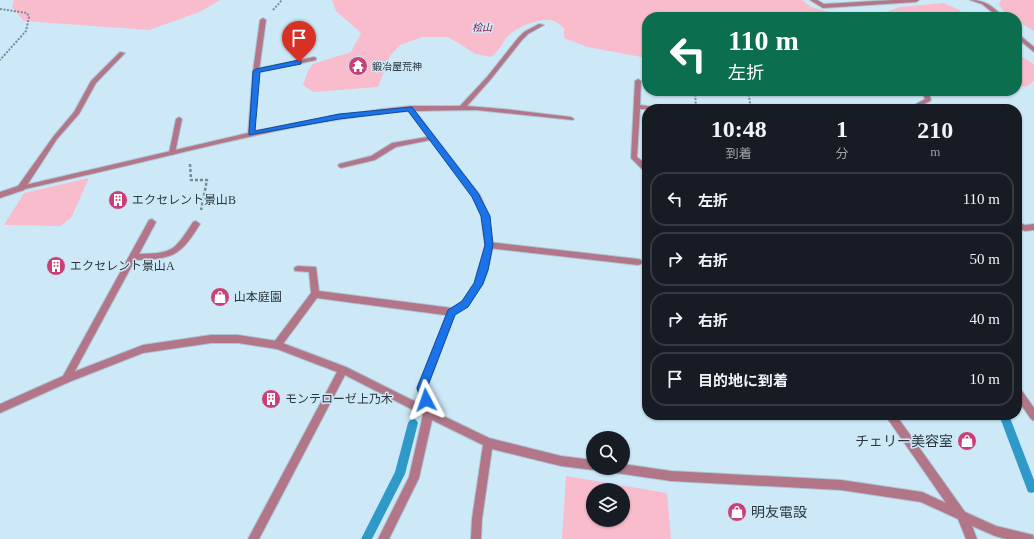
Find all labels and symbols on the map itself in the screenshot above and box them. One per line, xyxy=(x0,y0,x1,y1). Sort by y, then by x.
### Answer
pin xyxy=(282,21,316,62)
park label: 桧山 xyxy=(472,22,493,33)
temple icon: 鍛冶屋荒神 xyxy=(347,55,369,77)
place label: 鍛冶屋荒神 xyxy=(372,61,422,72)
building icon: エクセレント景山B xyxy=(107,189,129,211)
place label: エクセレント景山B xyxy=(132,193,236,207)
building icon: エクセレント景山A xyxy=(45,255,67,277)
place label: エクセレント景山A xyxy=(70,259,175,273)
shop icon: 山本庭園 xyxy=(209,286,231,308)
place label: 山本庭園 xyxy=(234,290,282,304)
position arrow xyxy=(405,379,447,421)
building icon: モンテローゼ上乃木 xyxy=(260,388,282,410)
place label: モンテローゼ上乃木 xyxy=(285,392,393,406)
shop icon: チェリー美容室 xyxy=(956,430,978,452)
place label: チェリー美容室 xyxy=(855,434,953,449)
shop icon: 明友電設 xyxy=(726,501,748,523)
place label: 明友電設 xyxy=(751,505,807,520)

